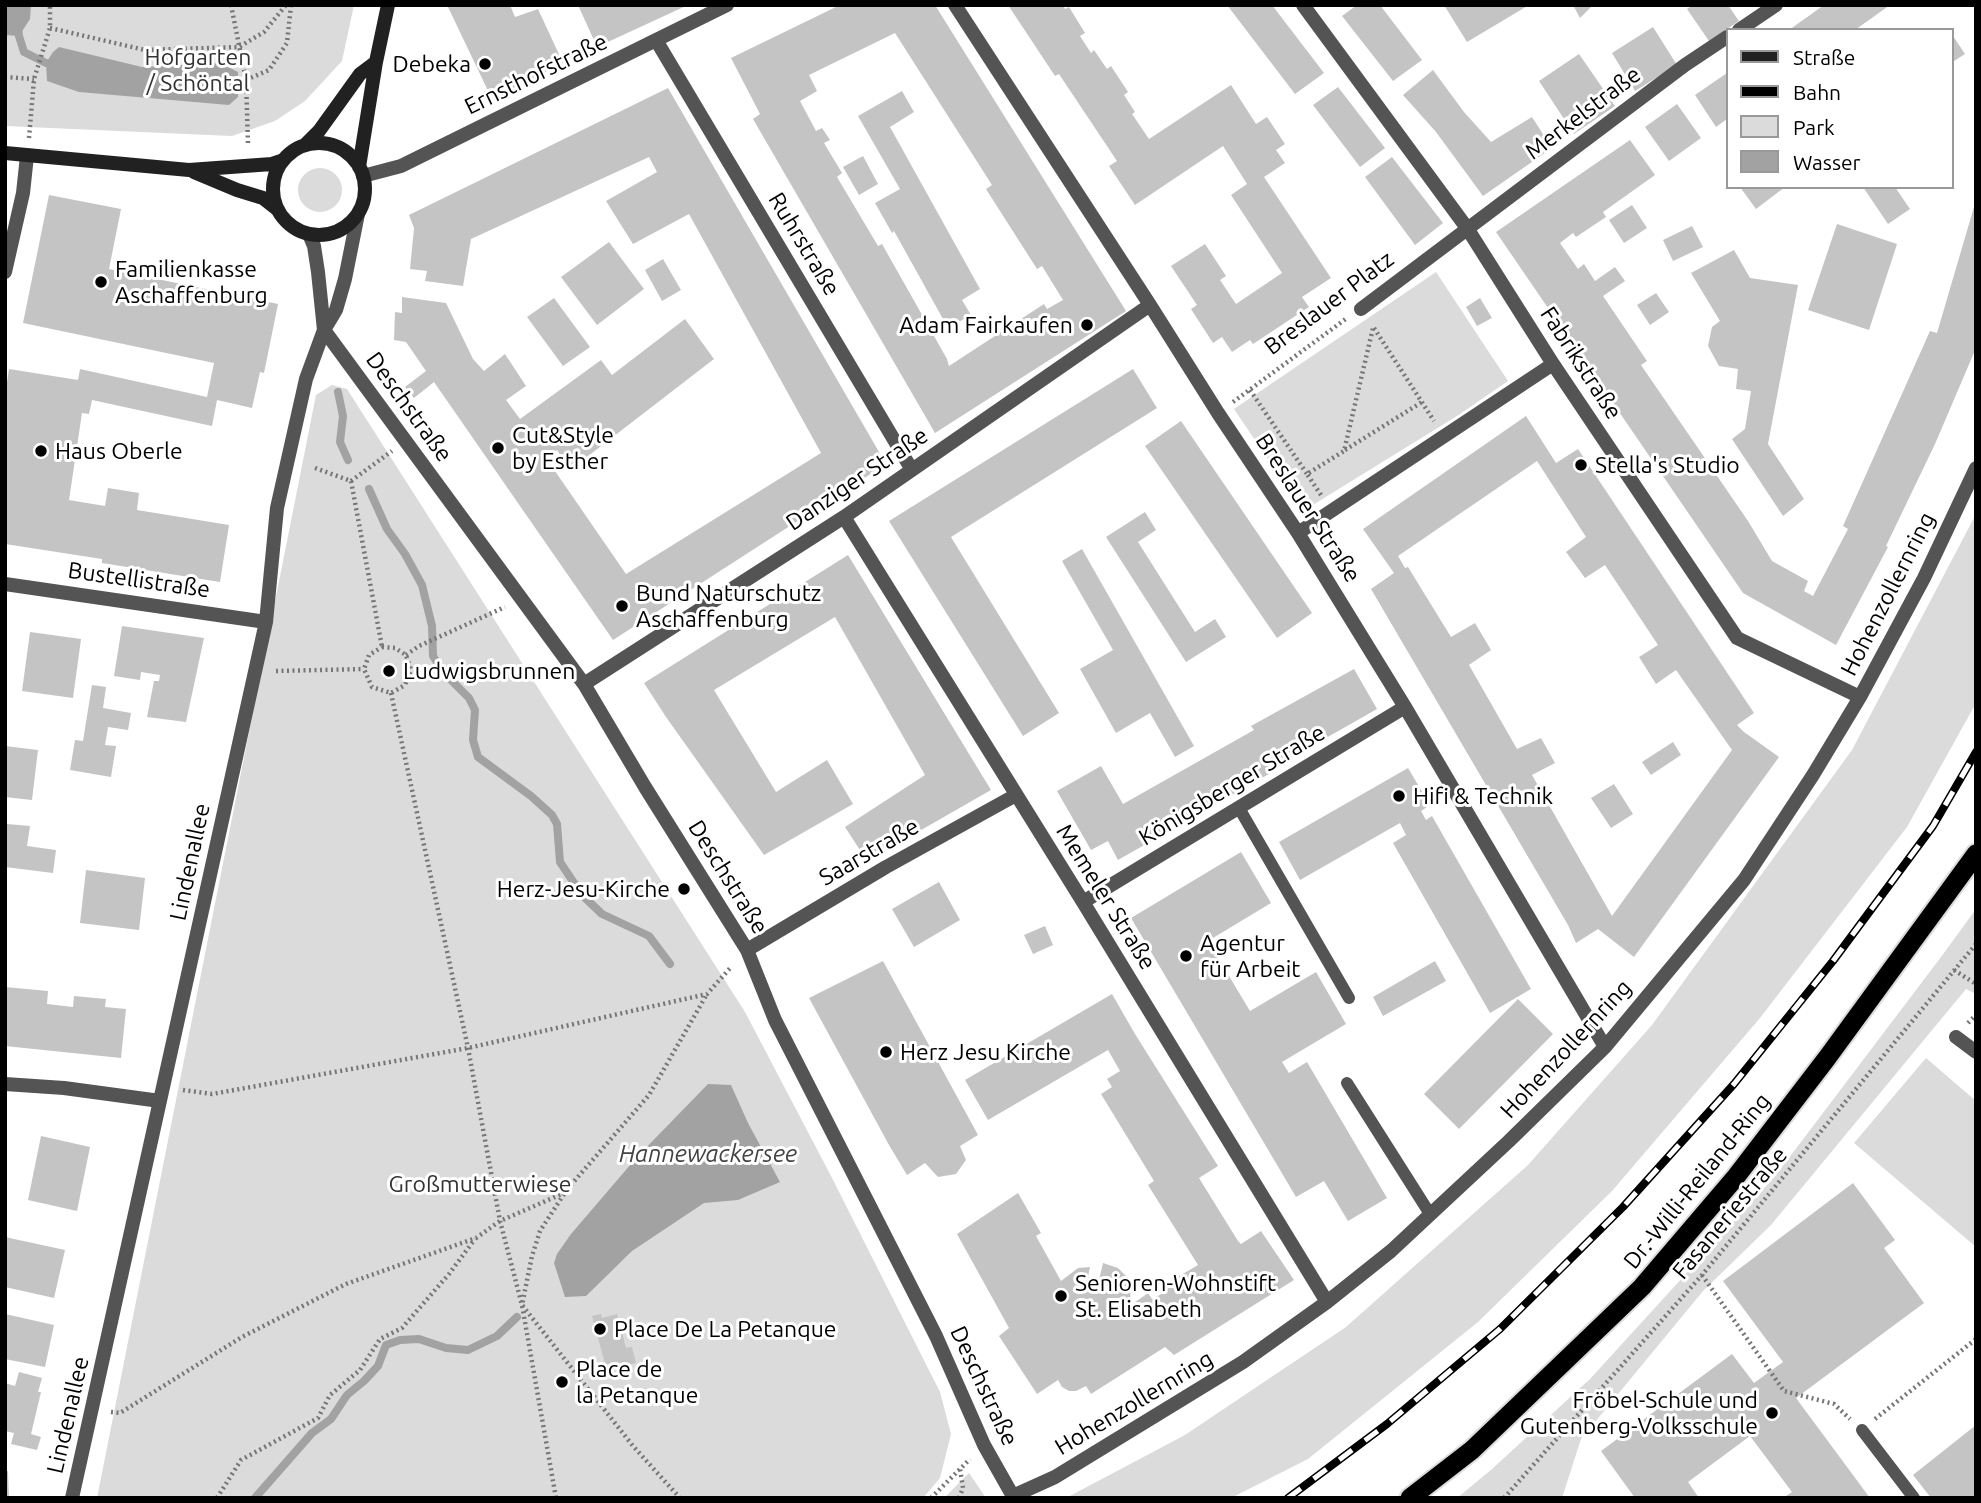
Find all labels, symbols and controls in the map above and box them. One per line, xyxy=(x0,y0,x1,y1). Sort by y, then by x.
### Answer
street label: Ernsthofstraße xyxy=(460,28,612,120)
legend xyxy=(1726,28,1953,189)
park label: Hofgarten / Schöntal xyxy=(145,43,251,97)
text: Straße xyxy=(1793,45,1855,69)
place label: Debeka xyxy=(393,50,471,78)
marker: Debeka xyxy=(477,56,493,72)
street label: Merkelstraße xyxy=(1520,61,1646,165)
text: Bahn xyxy=(1793,80,1841,104)
text: Park xyxy=(1793,115,1835,139)
text: Wasser xyxy=(1793,150,1861,174)
street label: Ruhrstraße xyxy=(762,187,846,301)
street label: Breslauer Platz xyxy=(1259,245,1399,361)
place label: Familienkasse Aschaffenburg xyxy=(115,255,268,309)
marker: Familienkasse Aschaffenburg xyxy=(93,274,109,290)
street label: Fabrikstraße xyxy=(1534,302,1628,424)
place label: Adam Fairkaufen xyxy=(899,311,1073,339)
marker: Adam Fairkaufen xyxy=(1079,317,1095,333)
street label: Deschstraße xyxy=(360,347,458,467)
place label: Cut&Style by Esther xyxy=(512,421,614,475)
street label: Danziger Straße xyxy=(781,421,933,537)
street label: Breslauer Straße xyxy=(1250,428,1366,588)
place label: Haus Oberle xyxy=(55,437,183,465)
marker: Cut&Style by Esther xyxy=(490,440,506,456)
marker: Haus Oberle xyxy=(33,443,49,459)
place label: Stella's Studio xyxy=(1595,451,1740,479)
marker: Stella's Studio xyxy=(1573,457,1589,473)
street label: Hohenzollernring xyxy=(1835,508,1941,680)
street label: Bustellistraße xyxy=(66,556,212,604)
place label: Bund Naturschutz Aschaffenburg xyxy=(636,579,821,633)
marker: Bund Naturschutz Aschaffenburg xyxy=(614,598,630,614)
place label: Ludwigsbrunnen xyxy=(403,657,575,685)
marker: Ludwigsbrunnen xyxy=(381,663,397,679)
street label: Königsberger Straße xyxy=(1134,719,1330,851)
place label: Hifi & Technik xyxy=(1413,782,1553,810)
marker: Hifi & Technik xyxy=(1391,788,1407,804)
street label: Lindenallee xyxy=(164,801,216,923)
street label: Saarstraße xyxy=(814,812,924,892)
street label: Deschstraße xyxy=(682,815,774,939)
street label: Memeler Straße xyxy=(1050,819,1162,975)
place label: Herz-Jesu-Kirche xyxy=(497,875,670,903)
marker: Herz-Jesu-Kirche xyxy=(676,881,692,897)
place label: Agentur für Arbeit xyxy=(1200,929,1300,983)
marker: Agentur für Arbeit xyxy=(1178,948,1194,964)
street label: Hohenzollernring xyxy=(1495,974,1637,1124)
place label: Herz Jesu Kirche xyxy=(900,1038,1071,1066)
marker: Herz Jesu Kirche xyxy=(878,1044,894,1060)
street label: Dr.-Willi-Reiland-Ring xyxy=(1618,1088,1776,1274)
water label: Hannewackersee xyxy=(619,1140,797,1168)
street label: Fasaneriestraße xyxy=(1667,1141,1793,1285)
park label: Großmutterwiese xyxy=(389,1170,571,1198)
place label: Senioren-Wohnstift St. Elisabeth xyxy=(1075,1269,1276,1323)
marker: Senioren-Wohnstift St. Elisabeth xyxy=(1053,1288,1069,1304)
place label: Place De La Petanque xyxy=(614,1315,836,1343)
marker: Place De La Petanque xyxy=(592,1321,608,1337)
street label: Deschstraße xyxy=(944,1322,1024,1450)
street label: Hohenzollernring xyxy=(1050,1345,1218,1461)
street label: Lindenallee xyxy=(41,1354,95,1476)
place label: Place de la Petanque xyxy=(576,1355,698,1409)
marker: Place de la Petanque xyxy=(554,1374,570,1390)
place label: Fröbel-Schule und Gutenberg-Volksschule xyxy=(1520,1386,1758,1440)
marker: Fröbel-Schule und Gutenberg-Volksschule xyxy=(1764,1405,1780,1421)

